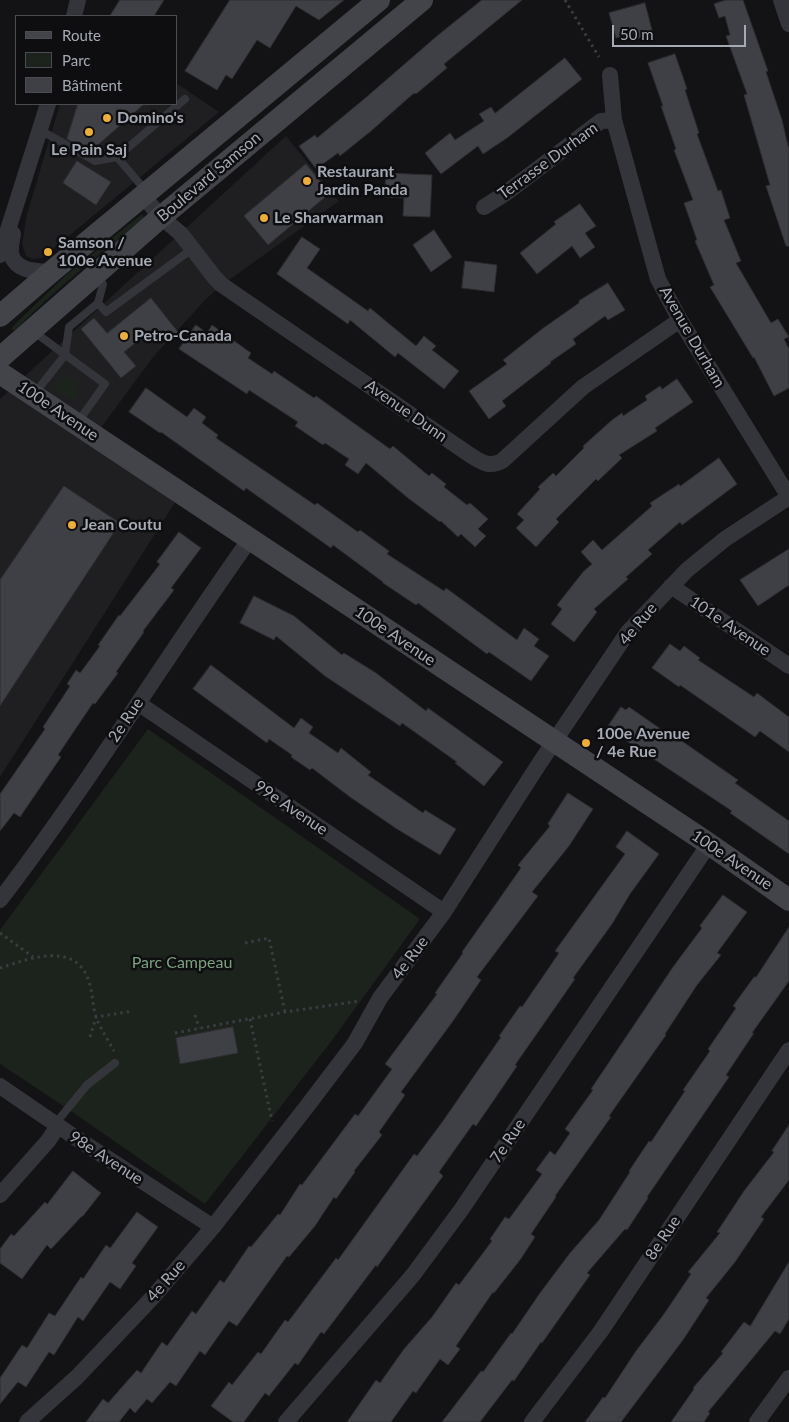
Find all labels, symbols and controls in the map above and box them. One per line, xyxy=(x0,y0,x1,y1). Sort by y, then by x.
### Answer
legend xyxy=(15,15,178,105)
scale bar xyxy=(614,15,748,47)
text: 50 m xyxy=(620,25,654,43)
text: Route xyxy=(62,26,101,44)
text: Parc xyxy=(62,51,91,69)
text: Bâtiment xyxy=(62,76,122,94)
place label: Domino's xyxy=(117,108,184,128)
marker: Domino's xyxy=(101,112,113,124)
street label: Terrasse Durham xyxy=(494,118,602,204)
marker: Le Pain Saj xyxy=(83,126,95,138)
street label: Boulevard Samson xyxy=(153,128,265,226)
place label: Le Pain Saj xyxy=(51,140,127,160)
place label: Restaurant Jardin Panda xyxy=(317,162,408,200)
marker: Restaurant Jardin Panda xyxy=(301,175,313,187)
place label: Le Sharwarman xyxy=(274,208,383,228)
marker: Le Sharwarman xyxy=(258,212,270,224)
place label: Samson / 100e Avenue xyxy=(58,233,152,271)
marker: Samson / 100e Avenue xyxy=(42,246,54,258)
street label: Avenue Durham xyxy=(655,283,729,391)
place label: Petro-Canada xyxy=(134,326,232,346)
marker: Petro-Canada xyxy=(118,330,130,342)
street label: Avenue Dunn xyxy=(361,376,451,446)
street label: 100e Avenue xyxy=(14,377,102,445)
place label: Jean Coutu xyxy=(82,515,162,535)
marker: Jean Coutu xyxy=(66,519,78,531)
street label: 101e Avenue xyxy=(686,592,774,660)
street label: 4e Rue xyxy=(615,599,661,649)
street label: 100e Avenue xyxy=(351,602,439,670)
street label: 2e Rue xyxy=(104,694,148,746)
place label: 100e Avenue / 4e Rue xyxy=(596,724,690,762)
marker: 100e Avenue / 4e Rue xyxy=(580,737,592,749)
street label: 99e Avenue xyxy=(251,777,331,839)
street label: 100e Avenue xyxy=(688,826,776,894)
street label: 4e Rue xyxy=(388,933,432,983)
park label: Parc Campeau xyxy=(132,953,232,973)
street label: 7e Rue xyxy=(486,1115,530,1167)
street label: 98e Avenue xyxy=(66,1127,146,1189)
street label: 8e Rue xyxy=(641,1212,685,1264)
street label: 4e Rue xyxy=(143,1256,189,1306)

